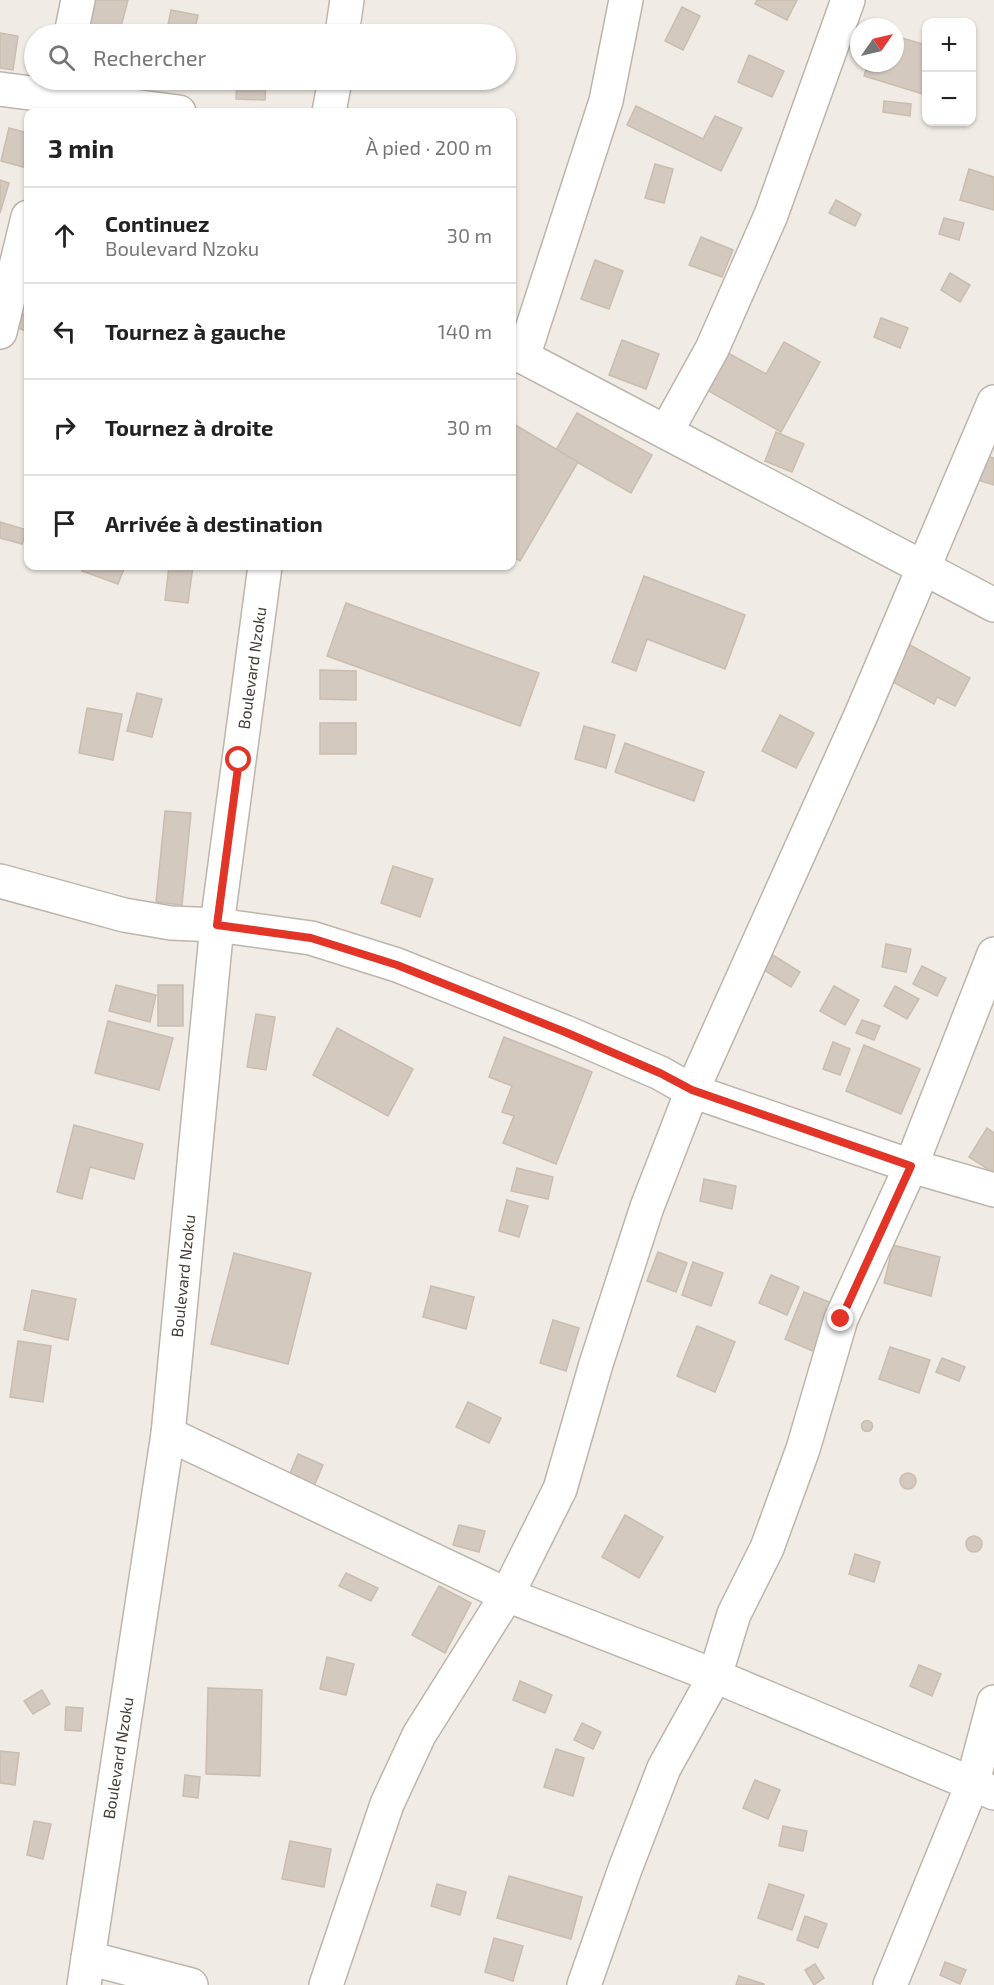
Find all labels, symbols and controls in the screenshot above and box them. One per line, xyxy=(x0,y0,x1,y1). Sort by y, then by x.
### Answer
north arrow xyxy=(850,18,904,72)
map controls xyxy=(922,18,976,126)
button: + xyxy=(922,18,976,72)
search box xyxy=(24,24,516,90)
icon: search xyxy=(45,41,78,74)
text: Rechercher xyxy=(93,44,206,70)
button: − xyxy=(922,72,976,126)
text: 3 min xyxy=(48,132,114,163)
text: À pied · 200 m xyxy=(366,135,492,159)
text: Continuez xyxy=(105,210,209,236)
icon: ahead xyxy=(48,219,81,252)
text: 30 m xyxy=(447,223,492,247)
text: Boulevard Nzoku xyxy=(105,236,259,260)
icon: left xyxy=(48,315,81,348)
text: Tournez à gauche xyxy=(105,318,286,344)
text: 140 m xyxy=(438,319,492,343)
icon: right xyxy=(48,411,81,444)
text: Tournez à droite xyxy=(105,414,274,440)
text: 30 m xyxy=(447,415,492,439)
icon: arrive xyxy=(48,507,81,540)
text: Arrivée à destination xyxy=(105,510,323,536)
street label: Boulevard Nzoku xyxy=(234,606,269,730)
route start xyxy=(225,746,251,772)
street label: Boulevard Nzoku xyxy=(167,1214,198,1338)
route end xyxy=(827,1305,853,1331)
street label: Boulevard Nzoku xyxy=(98,1695,137,1820)

